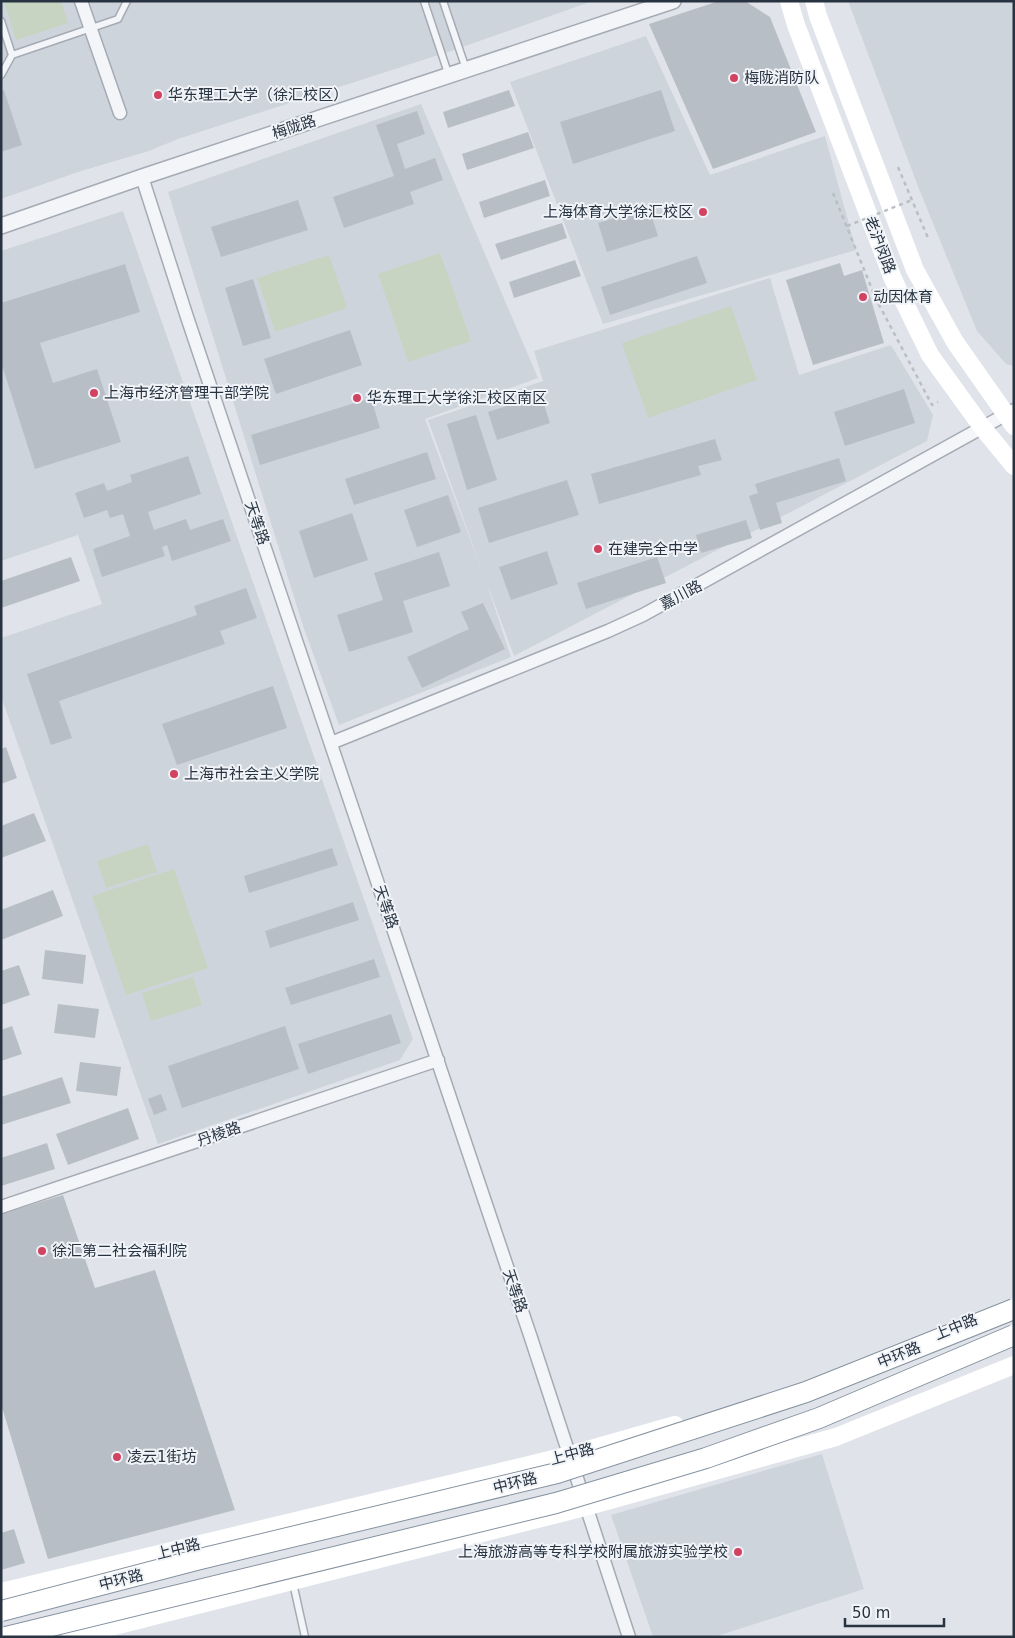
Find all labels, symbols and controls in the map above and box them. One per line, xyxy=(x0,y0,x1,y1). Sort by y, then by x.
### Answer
place label: 梅陇消防队 xyxy=(744,69,819,87)
marker: 梅陇消防队 xyxy=(728,72,740,84)
place label: 华东理工大学（徐汇校区） xyxy=(168,86,348,104)
marker: 华东理工大学（徐汇校区） xyxy=(152,89,164,101)
street label: 梅陇路 xyxy=(270,111,318,143)
place label: 上海体育大学徐汇校区 xyxy=(543,203,693,221)
marker: 上海体育大学徐汇校区 xyxy=(697,206,709,218)
street label: 老沪闵路 xyxy=(861,214,899,276)
place label: 动因体育 xyxy=(873,288,933,306)
marker: 动因体育 xyxy=(857,291,869,303)
place label: 上海市经济管理干部学院 xyxy=(104,384,269,402)
marker: 上海市经济管理干部学院 xyxy=(88,387,100,399)
place label: 华东理工大学徐汇校区南区 xyxy=(367,389,547,407)
marker: 华东理工大学徐汇校区南区 xyxy=(351,392,363,404)
street label: 天等路 xyxy=(241,499,273,547)
place label: 在建完全中学 xyxy=(608,540,698,558)
marker: 在建完全中学 xyxy=(592,543,604,555)
street label: 嘉川路 xyxy=(657,576,705,614)
place label: 上海市社会主义学院 xyxy=(184,765,319,783)
marker: 上海市社会主义学院 xyxy=(168,768,180,780)
street label: 天等路 xyxy=(370,883,402,931)
street label: 丹棱路 xyxy=(195,1118,243,1150)
place label: 徐汇第二社会福利院 xyxy=(52,1242,187,1260)
marker: 徐汇第二社会福利院 xyxy=(36,1245,48,1257)
street label: 天等路 xyxy=(499,1267,531,1315)
street label: 上中路 xyxy=(932,1310,980,1344)
street label: 中环路 xyxy=(875,1338,923,1372)
street label: 上中路 xyxy=(548,1439,596,1469)
place label: 凌云1街坊 xyxy=(127,1448,197,1466)
marker: 凌云1街坊 xyxy=(111,1451,123,1463)
street label: 中环路 xyxy=(491,1469,539,1497)
street label: 上中路 xyxy=(154,1535,202,1563)
place label: 上海旅游高等专科学校附属旅游实验学校 xyxy=(458,1543,728,1561)
marker: 上海旅游高等专科学校附属旅游实验学校 xyxy=(732,1546,744,1558)
street label: 中环路 xyxy=(97,1566,145,1594)
scale bar xyxy=(845,1596,944,1628)
text: 50 m xyxy=(852,1604,890,1622)

